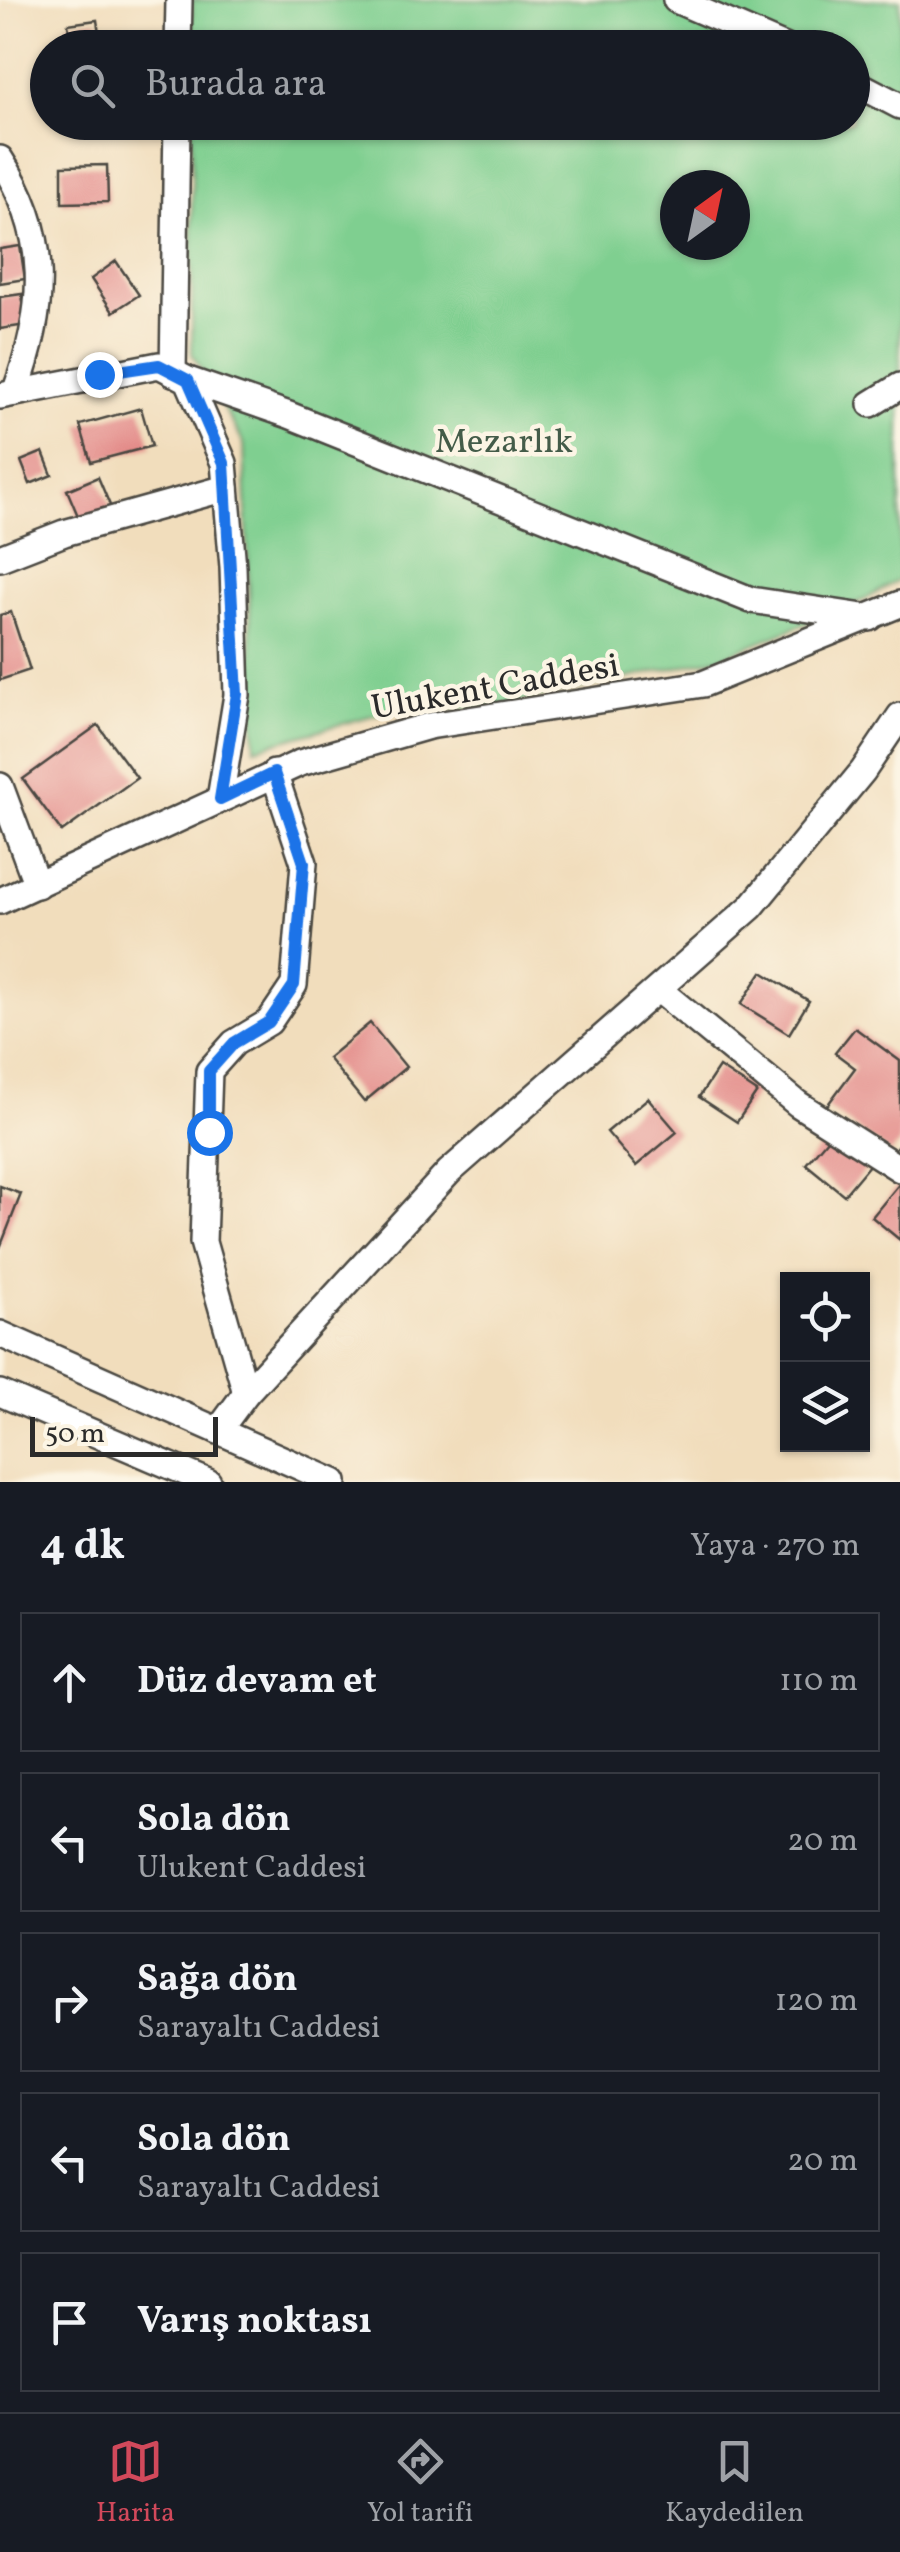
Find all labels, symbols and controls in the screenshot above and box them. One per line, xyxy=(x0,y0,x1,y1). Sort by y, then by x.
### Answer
search box xyxy=(30,30,870,140)
icon: search xyxy=(65,58,120,113)
text: Burada ara xyxy=(145,59,327,112)
north arrow xyxy=(660,170,750,260)
route end xyxy=(77,352,123,398)
park label: Mezarlık xyxy=(435,419,573,467)
street label: Ulukent Caddesi xyxy=(368,643,623,733)
route start xyxy=(187,1110,233,1156)
map controls xyxy=(780,1272,870,1452)
button: locate xyxy=(780,1272,870,1362)
button: layers xyxy=(780,1362,870,1452)
scale bar xyxy=(30,1412,218,1456)
text: 50 m xyxy=(45,1415,105,1454)
text: 4 dk xyxy=(40,1518,125,1577)
text: Yaya · 270 m xyxy=(690,1525,860,1569)
icon: ahead xyxy=(42,1655,97,1710)
text: Düz devam et xyxy=(137,1656,377,1709)
text: 110 m xyxy=(779,1660,858,1704)
text: Sola dön xyxy=(137,1794,291,1847)
icon: left xyxy=(42,1815,97,1870)
text: 20 m xyxy=(787,1820,858,1864)
text: Ulukent Caddesi xyxy=(137,1847,367,1891)
text: Sağa dön xyxy=(137,1954,298,2007)
icon: right xyxy=(42,1975,97,2030)
text: 120 m xyxy=(775,1980,858,2024)
text: Sarayaltı Caddesi xyxy=(137,2007,381,2051)
text: Sola dön xyxy=(137,2114,291,2167)
icon: left xyxy=(42,2135,97,2190)
text: 20 m xyxy=(787,2140,858,2184)
text: Sarayaltı Caddesi xyxy=(137,2167,381,2211)
icon: arrive xyxy=(42,2295,97,2350)
text: Varış noktası xyxy=(137,2296,372,2349)
tab: Harita xyxy=(96,2434,175,2533)
tab: Yol tarifi xyxy=(367,2434,473,2533)
tab: Kaydedilen xyxy=(665,2434,804,2533)

